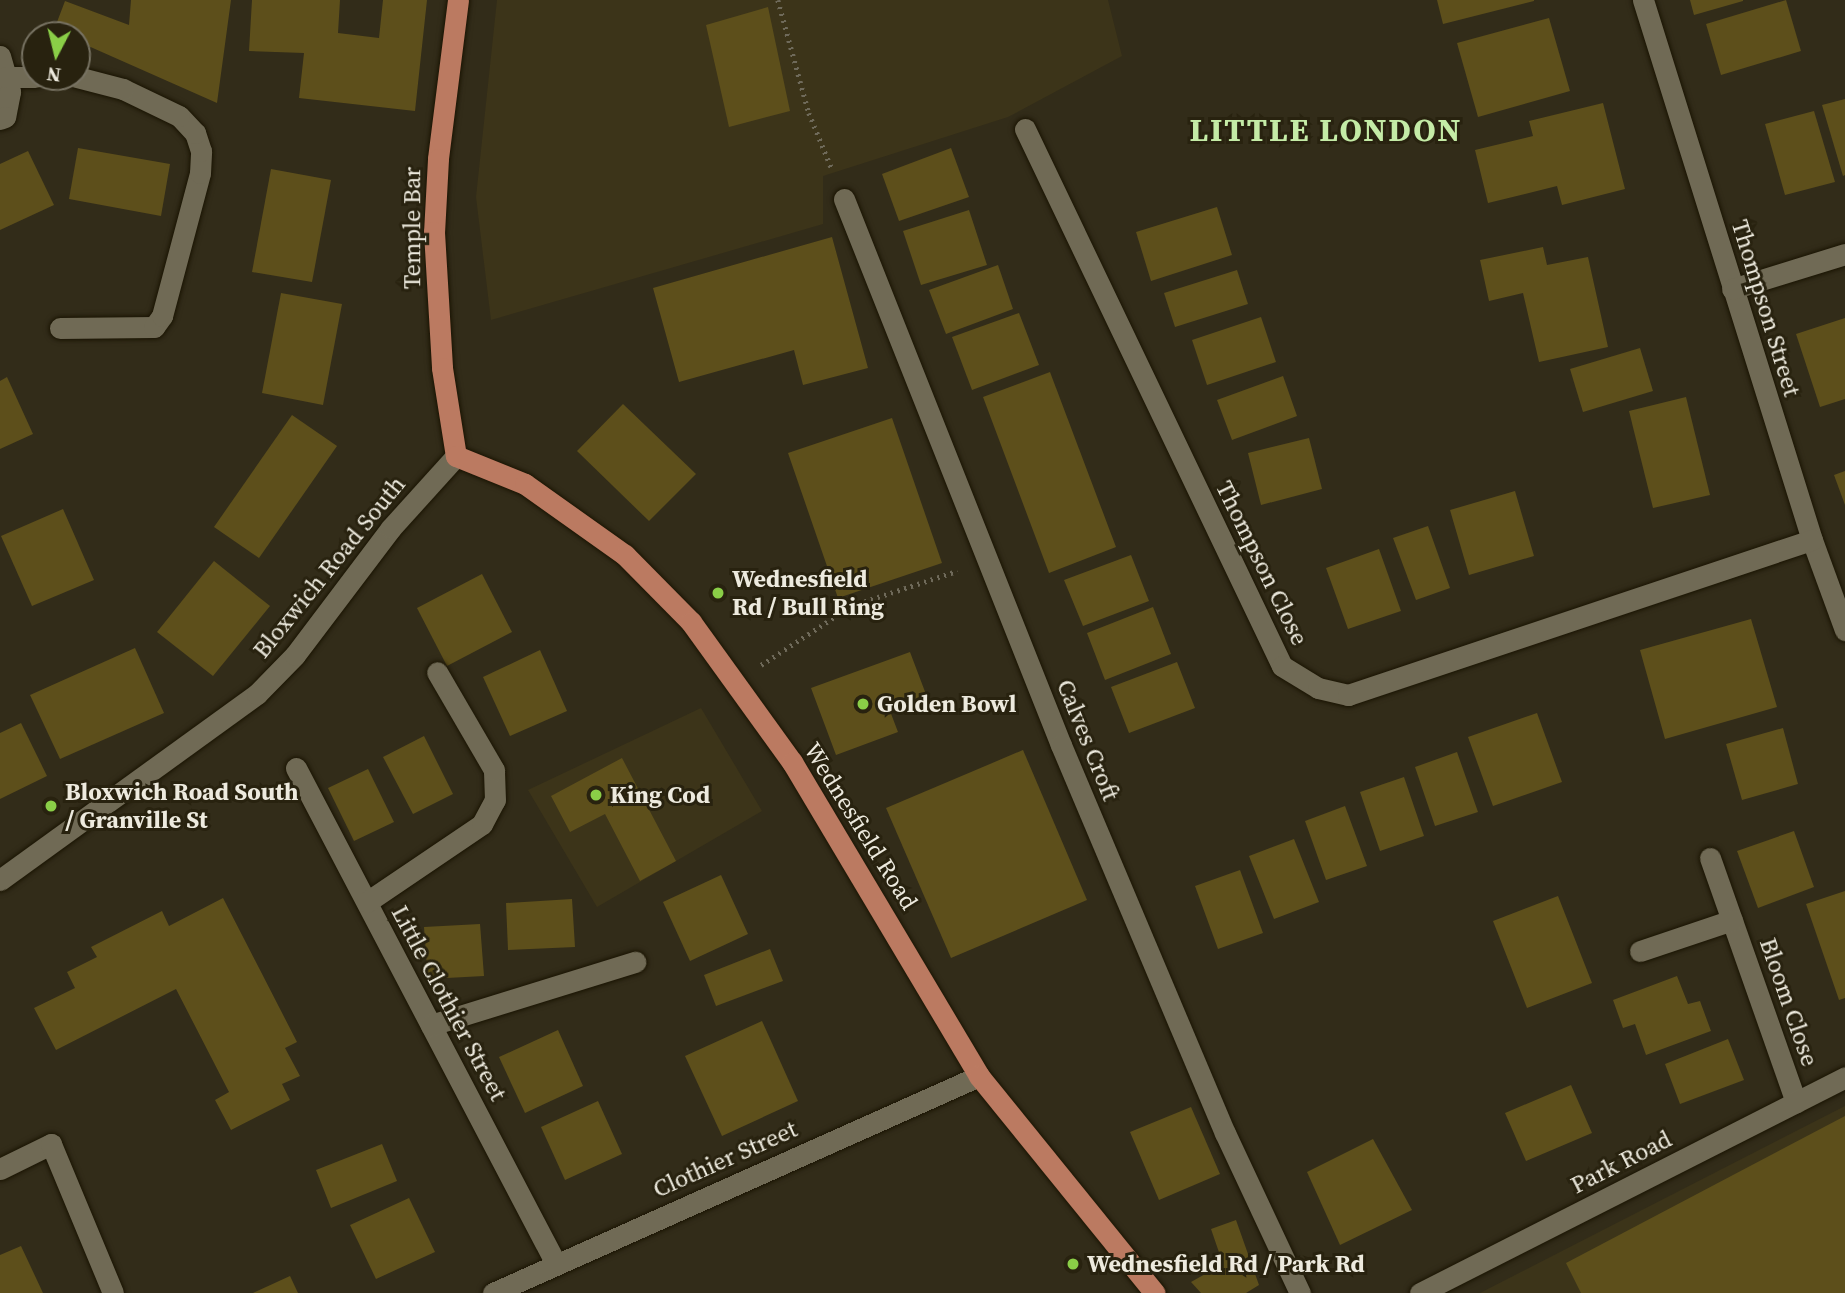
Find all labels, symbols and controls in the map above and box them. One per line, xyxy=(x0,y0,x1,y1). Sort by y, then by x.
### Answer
north arrow xyxy=(21,21,91,91)
text: N xyxy=(45,61,62,89)
district label: LITTLE LONDON xyxy=(1191,111,1461,149)
street label: Temple Bar xyxy=(398,167,426,289)
street label: Thompson Street xyxy=(1725,216,1807,400)
street label: Bloxwich Road South xyxy=(247,470,411,664)
street label: Thompson Close xyxy=(1210,476,1314,650)
place label: Wednesfield Rd / Bull Ring xyxy=(732,565,884,621)
marker: Wednesfield Rd / Bull Ring xyxy=(710,585,726,601)
street label: Calves Croft xyxy=(1051,675,1125,805)
place label: Golden Bowl xyxy=(877,690,1016,718)
marker: Golden Bowl xyxy=(855,696,871,712)
street label: Wednesfield Road xyxy=(798,737,924,915)
place label: Bloxwich Road South / Granville St xyxy=(65,778,299,834)
place label: King Cod xyxy=(610,781,710,809)
marker: King Cod xyxy=(588,787,604,803)
marker: Bloxwich Road South / Granville St xyxy=(43,798,59,814)
street label: Little Clothier Street xyxy=(385,900,513,1106)
street label: Bloom Close xyxy=(1754,934,1824,1070)
street label: Clothier Street xyxy=(649,1114,801,1204)
street label: Park Road xyxy=(1566,1124,1676,1200)
place label: Wednesfield Rd / Park Rd xyxy=(1087,1250,1365,1278)
marker: Wednesfield Rd / Park Rd xyxy=(1065,1256,1081,1272)

